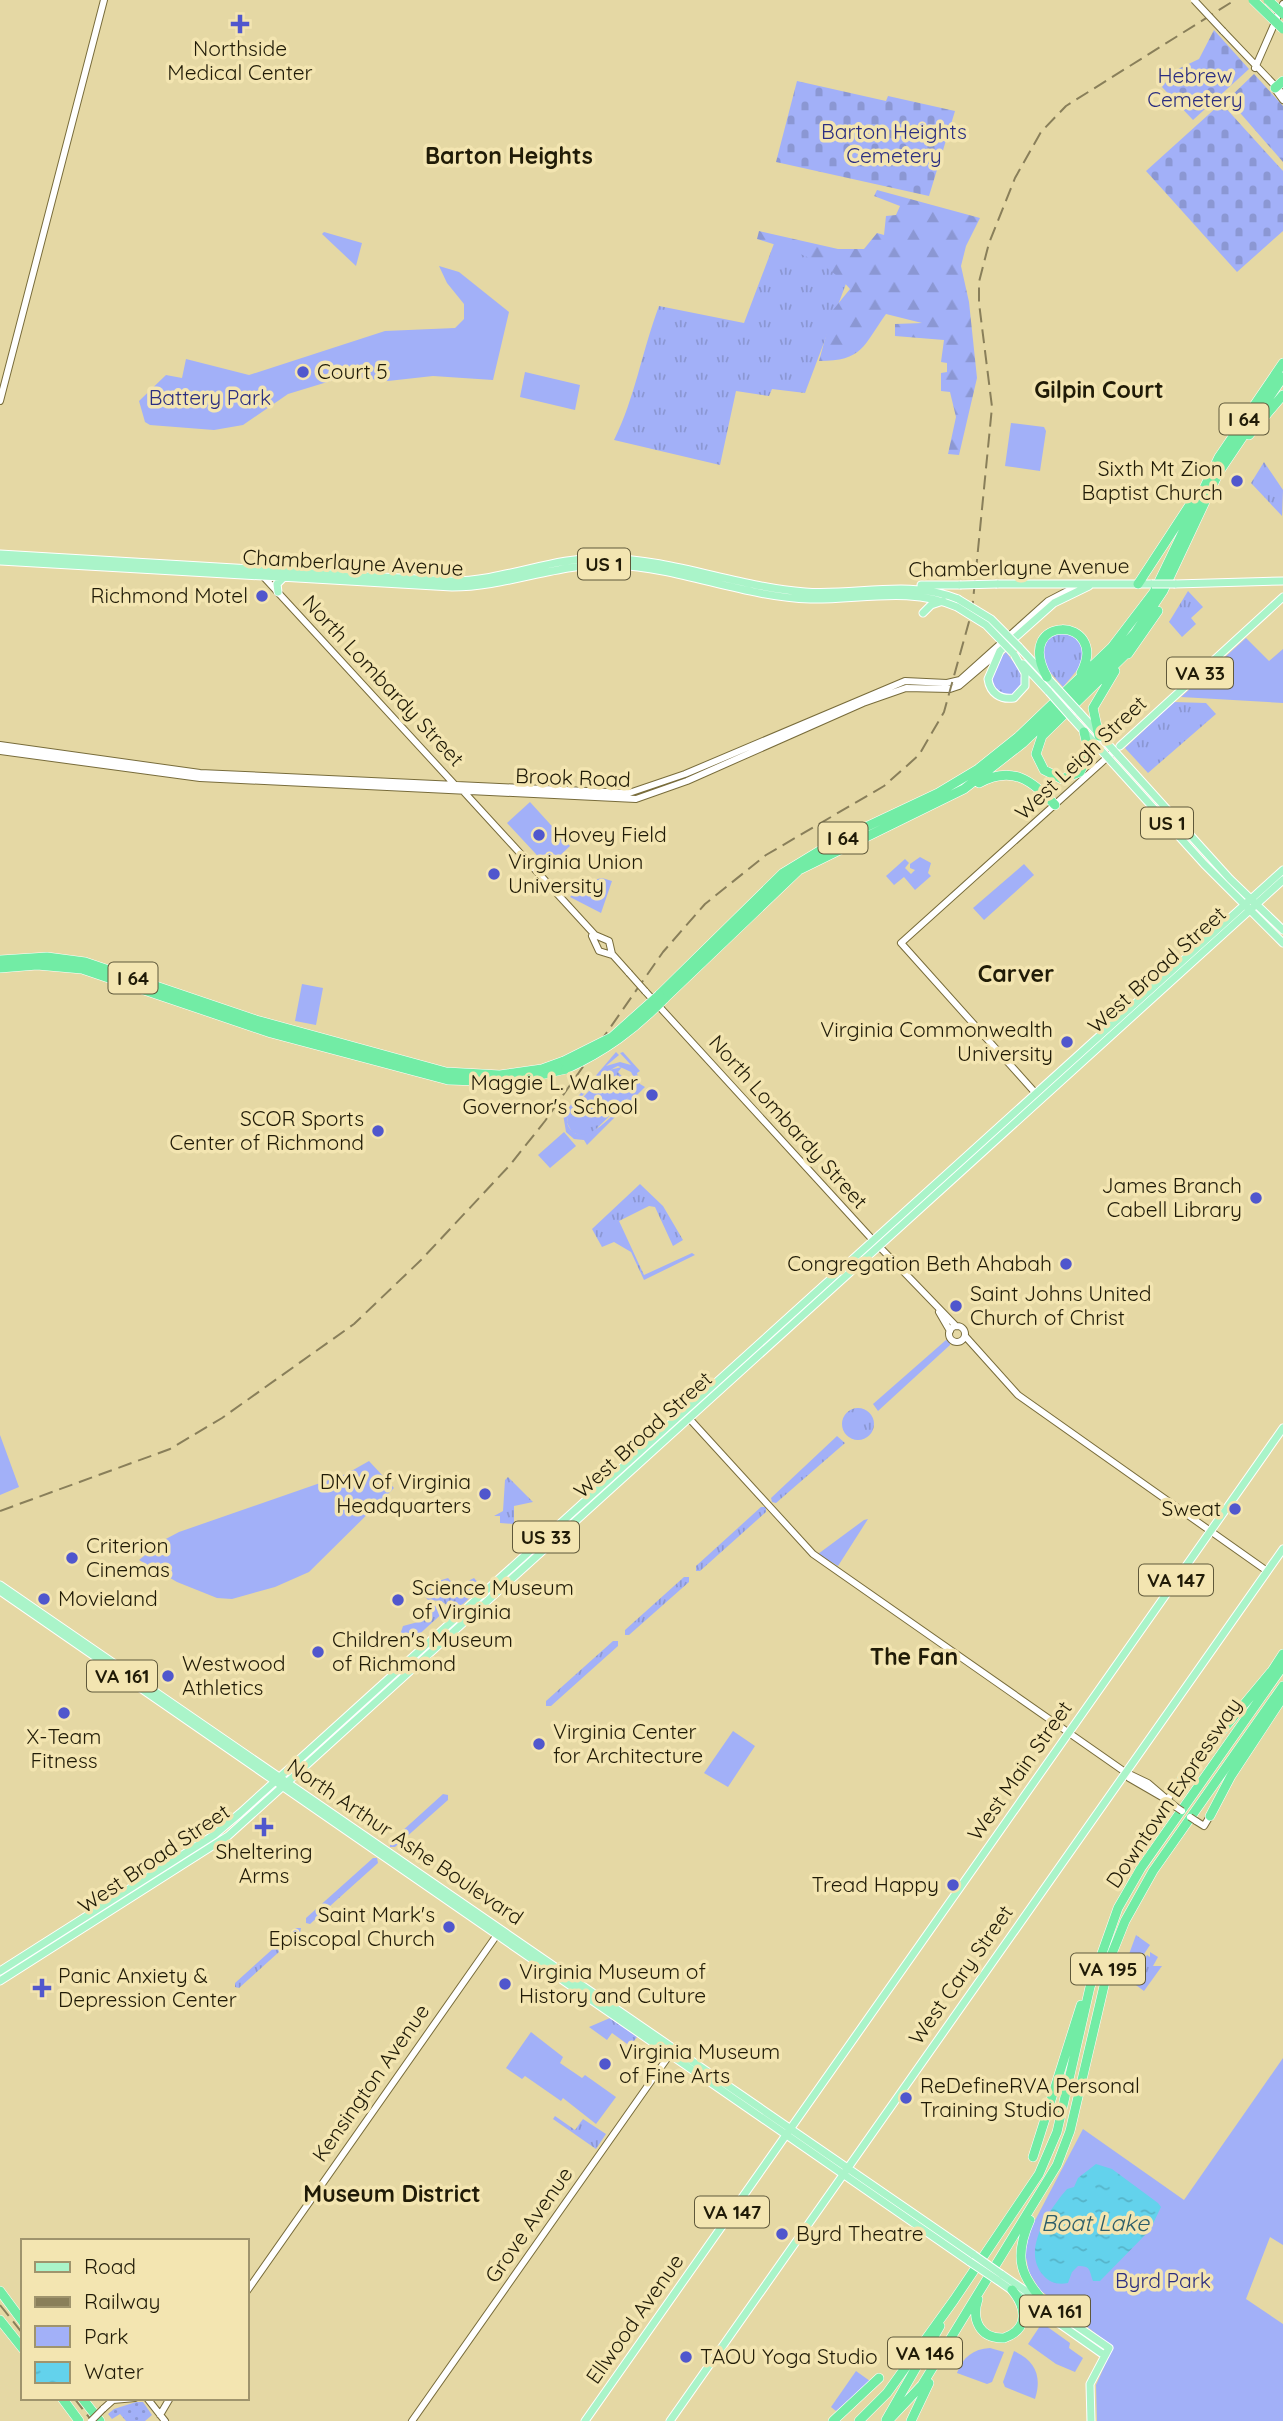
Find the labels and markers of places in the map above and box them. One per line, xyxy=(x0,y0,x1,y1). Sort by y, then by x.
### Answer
marker: Northside Medical Center xyxy=(230,14,250,34)
place label: Northside Medical Center xyxy=(167,35,313,85)
place label: Court 5 xyxy=(317,358,388,384)
marker: Court 5 xyxy=(295,364,311,380)
place label: Sixth Mt Zion Baptist Church xyxy=(1082,455,1223,505)
marker: Sixth Mt Zion Baptist Church xyxy=(1229,473,1245,489)
place label: Richmond Motel xyxy=(90,582,248,608)
marker: Richmond Motel xyxy=(254,588,270,604)
place label: Hovey Field xyxy=(553,821,667,847)
marker: Hovey Field xyxy=(531,827,547,843)
place label: Virginia Union University xyxy=(508,848,643,898)
marker: Virginia Union University xyxy=(486,866,502,882)
place label: Virginia Commonwealth University xyxy=(820,1016,1053,1066)
marker: Virginia Commonwealth University xyxy=(1059,1034,1075,1050)
place label: Maggie L. Walker Governor's School xyxy=(463,1069,638,1119)
marker: Maggie L. Walker Governor's School xyxy=(644,1087,660,1103)
place label: SCOR Sports Center of Richmond xyxy=(170,1105,364,1155)
marker: SCOR Sports Center of Richmond xyxy=(370,1123,386,1139)
place label: James Branch Cabell Library xyxy=(1101,1172,1242,1222)
marker: James Branch Cabell Library xyxy=(1248,1190,1264,1206)
place label: Congregation Beth Ahabah xyxy=(787,1250,1052,1276)
marker: Congregation Beth Ahabah xyxy=(1058,1256,1074,1272)
place label: Saint Johns United Church of Christ xyxy=(970,1280,1152,1330)
marker: Saint Johns United Church of Christ xyxy=(948,1298,964,1314)
place label: DMV of Virginia Headquarters xyxy=(320,1468,471,1518)
marker: DMV of Virginia Headquarters xyxy=(477,1486,493,1502)
place label: Sweat xyxy=(1162,1495,1221,1521)
marker: Sweat xyxy=(1227,1501,1243,1517)
place label: Criterion Cinemas xyxy=(86,1532,170,1582)
marker: Criterion Cinemas xyxy=(64,1550,80,1566)
place label: Science Museum of Virginia xyxy=(412,1574,574,1624)
place label: Movieland xyxy=(58,1585,158,1611)
marker: Movieland xyxy=(36,1591,52,1607)
marker: Science Museum of Virginia xyxy=(390,1592,406,1608)
place label: Children's Museum of Richmond xyxy=(332,1626,513,1676)
marker: Children's Museum of Richmond xyxy=(310,1644,326,1660)
place label: Westwood Athletics xyxy=(182,1650,286,1700)
marker: Westwood Athletics xyxy=(160,1668,176,1684)
marker: X-Team Fitness xyxy=(56,1705,72,1721)
place label: Virginia Center for Architecture xyxy=(553,1718,703,1768)
place label: X-Team Fitness xyxy=(27,1723,101,1773)
marker: Virginia Center for Architecture xyxy=(531,1736,547,1752)
marker: Sheltering Arms xyxy=(254,1817,274,1837)
place label: Sheltering Arms xyxy=(215,1838,313,1888)
place label: Tread Happy xyxy=(812,1871,939,1897)
marker: Tread Happy xyxy=(945,1877,961,1893)
place label: Saint Mark's Episcopal Church xyxy=(268,1901,435,1951)
marker: Saint Mark's Episcopal Church xyxy=(441,1919,457,1935)
place label: Virginia Museum of History and Culture xyxy=(519,1958,706,2008)
place label: Panic Anxiety & Depression Center xyxy=(58,1962,237,2012)
marker: Virginia Museum of History and Culture xyxy=(497,1976,513,1992)
marker: Panic Anxiety & Depression Center xyxy=(32,1978,52,1998)
place label: Virginia Museum of Fine Arts xyxy=(619,2038,780,2088)
marker: Virginia Museum of Fine Arts xyxy=(597,2056,613,2072)
place label: ReDefineRVA Personal Training Studio xyxy=(920,2072,1140,2122)
marker: ReDefineRVA Personal Training Studio xyxy=(898,2090,914,2106)
place label: Byrd Theatre xyxy=(796,2220,924,2246)
marker: Byrd Theatre xyxy=(774,2226,790,2242)
place label: TAOU Yoga Studio xyxy=(700,2343,878,2369)
marker: TAOU Yoga Studio xyxy=(678,2349,694,2365)

